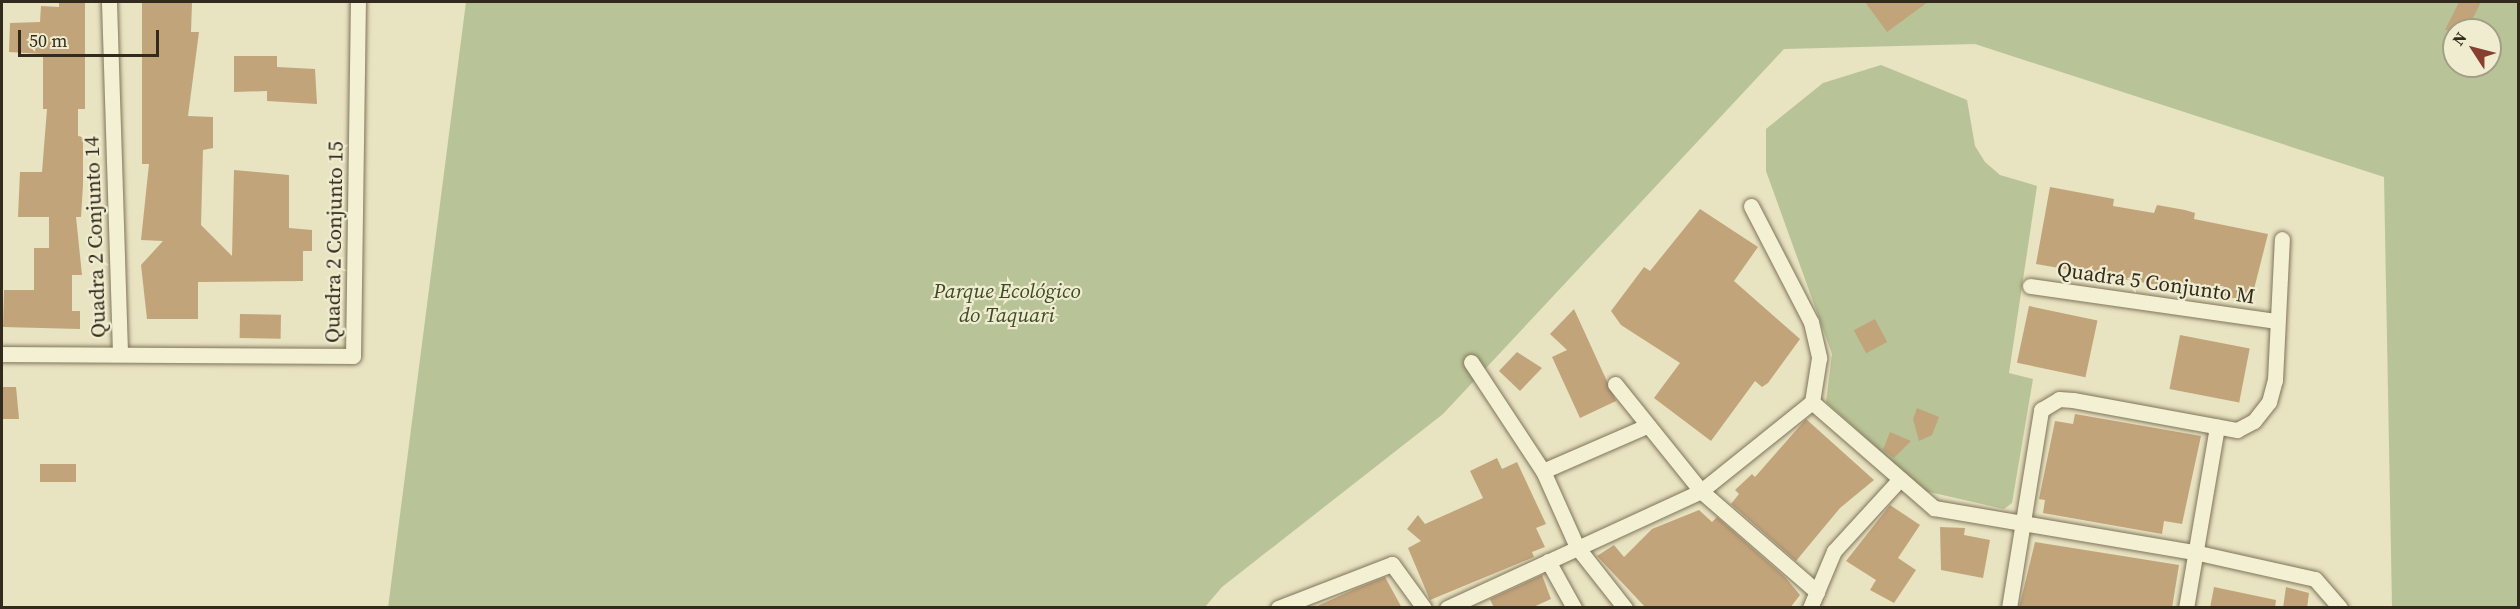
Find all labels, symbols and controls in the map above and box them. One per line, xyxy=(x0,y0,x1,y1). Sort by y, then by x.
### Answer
scale bar xyxy=(21,18,162,56)
north arrow xyxy=(2442,18,2502,78)
text: N xyxy=(2447,27,2471,50)
text: 50 m xyxy=(29,28,67,53)
street label: Quadra 2 Conjunto 14 xyxy=(79,136,111,338)
street label: Quadra 2 Conjunto 15 xyxy=(320,141,348,343)
street label: Quadra 5 Conjunto M xyxy=(2055,257,2257,309)
park label: Parque Ecológico do Taquari xyxy=(933,278,1081,328)

